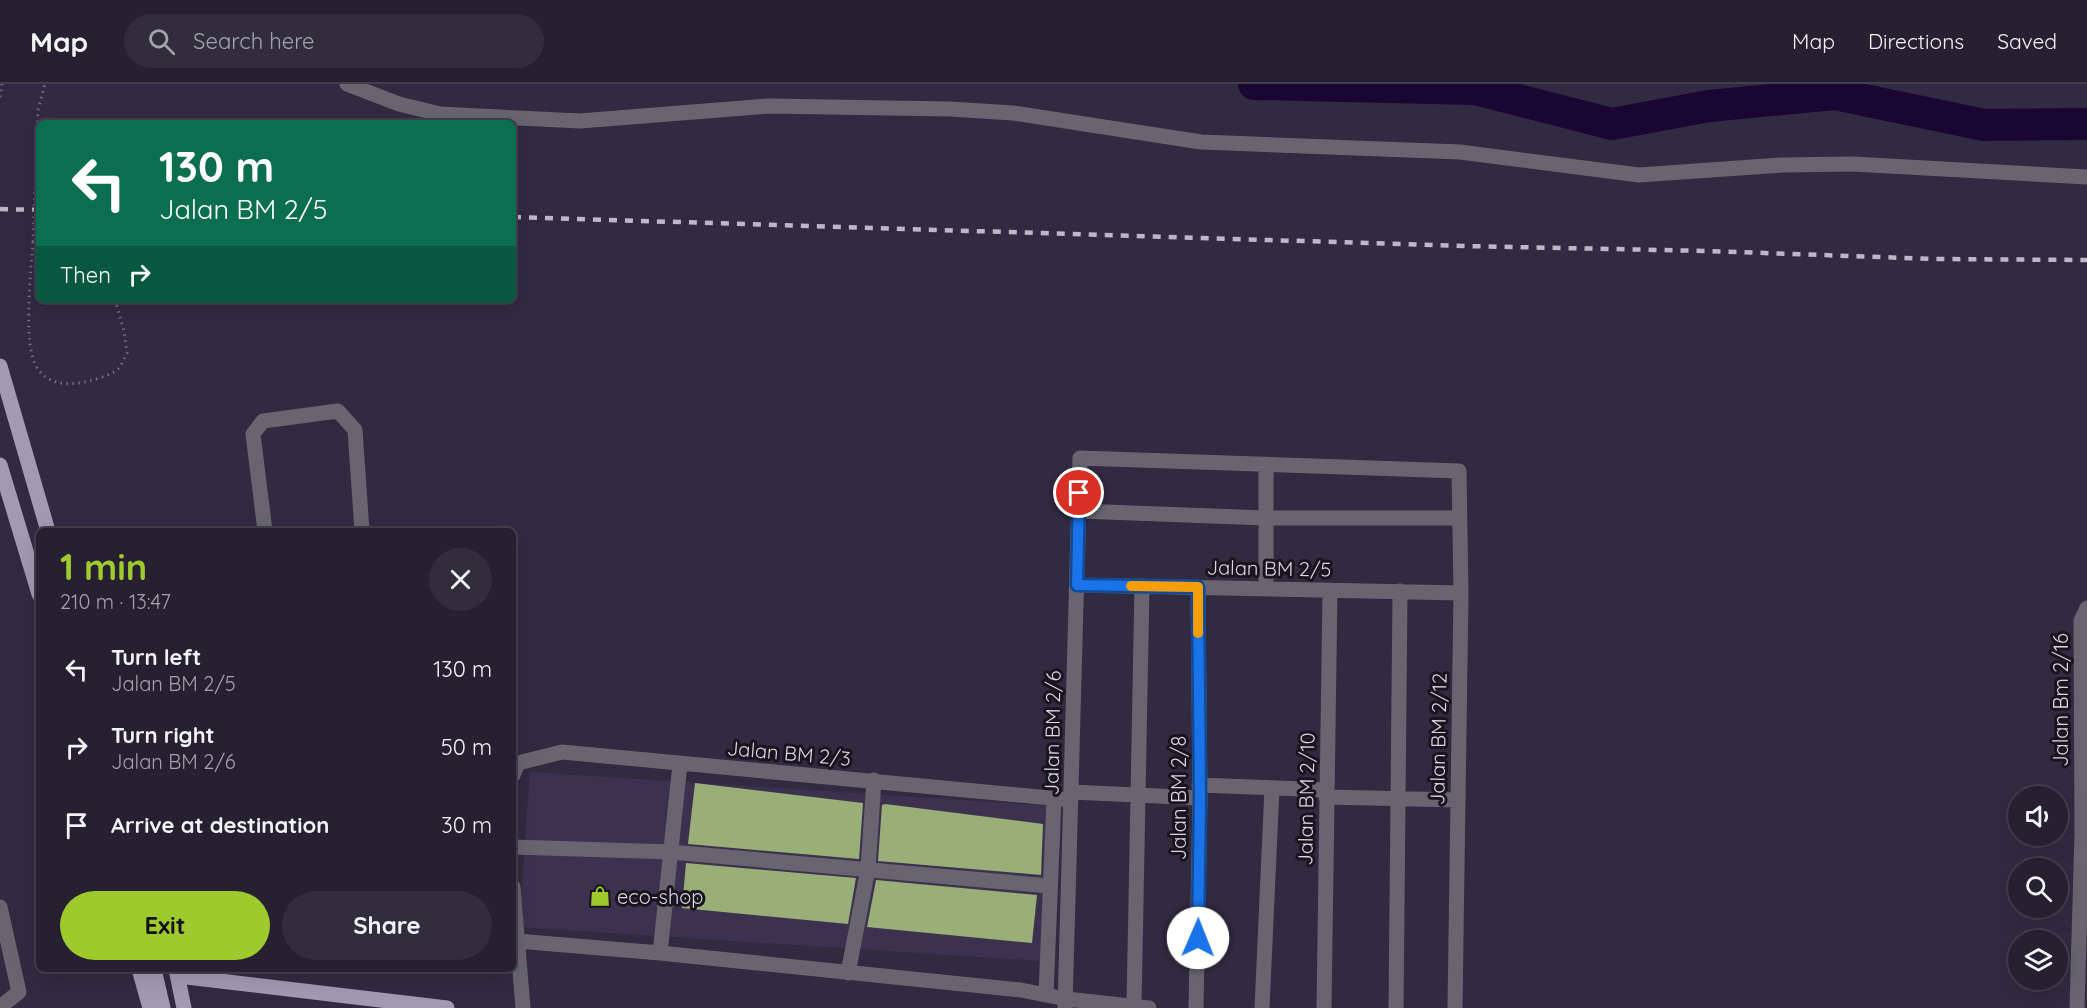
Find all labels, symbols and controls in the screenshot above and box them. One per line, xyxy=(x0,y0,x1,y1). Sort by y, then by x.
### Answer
search box xyxy=(124,14,544,68)
text: Map xyxy=(30,24,88,59)
icon: search xyxy=(145,25,178,58)
text: Search here xyxy=(193,27,315,55)
text: Map xyxy=(1792,28,1835,54)
text: Directions xyxy=(1868,28,1964,54)
text: Saved xyxy=(1997,28,2057,54)
text: 130 m xyxy=(159,140,274,193)
icon: left xyxy=(60,144,138,222)
text: Jalan BM 2/5 xyxy=(159,192,327,226)
icon: right xyxy=(123,258,156,291)
text: Then xyxy=(60,261,111,289)
pin xyxy=(1053,467,1104,518)
icon: arrive xyxy=(1062,476,1095,509)
text: 1 min xyxy=(60,544,147,589)
button: close xyxy=(429,548,492,611)
street label: Jalan BM 2/5 xyxy=(1206,554,1332,582)
text: 210 m · 13:47 xyxy=(60,589,171,614)
street label: Jalan Bm 2/16 xyxy=(2048,633,2073,767)
text: Turn left xyxy=(111,643,201,671)
icon: left xyxy=(60,653,93,686)
text: 130 m xyxy=(433,655,492,683)
street label: Jalan BM 2/6 xyxy=(1038,670,1066,796)
text: Jalan BM 2/5 xyxy=(111,671,236,696)
street label: Jalan BM 2/12 xyxy=(1424,673,1452,805)
text: Turn right xyxy=(111,721,215,749)
icon: right xyxy=(60,731,93,764)
street label: Jalan BM 2/10 xyxy=(1292,732,1320,866)
text: 50 m xyxy=(441,733,492,761)
street label: Jalan BM 2/3 xyxy=(726,735,852,771)
street label: Jalan BM 2/8 xyxy=(1166,736,1191,860)
text: Jalan BM 2/6 xyxy=(111,749,236,774)
map controls xyxy=(2008,786,2068,990)
button: sound xyxy=(2008,786,2068,846)
icon: arrive xyxy=(60,809,93,842)
text: Arrive at destination xyxy=(111,811,329,839)
text: 30 m xyxy=(441,811,492,839)
button: search xyxy=(2008,858,2068,918)
shop icon: eco-shop xyxy=(588,884,612,908)
place label: eco-shop xyxy=(617,884,703,909)
button: Exit xyxy=(60,891,270,960)
button: Share xyxy=(282,891,492,960)
position arrow xyxy=(1166,906,1230,970)
button: layers xyxy=(2008,930,2068,990)

